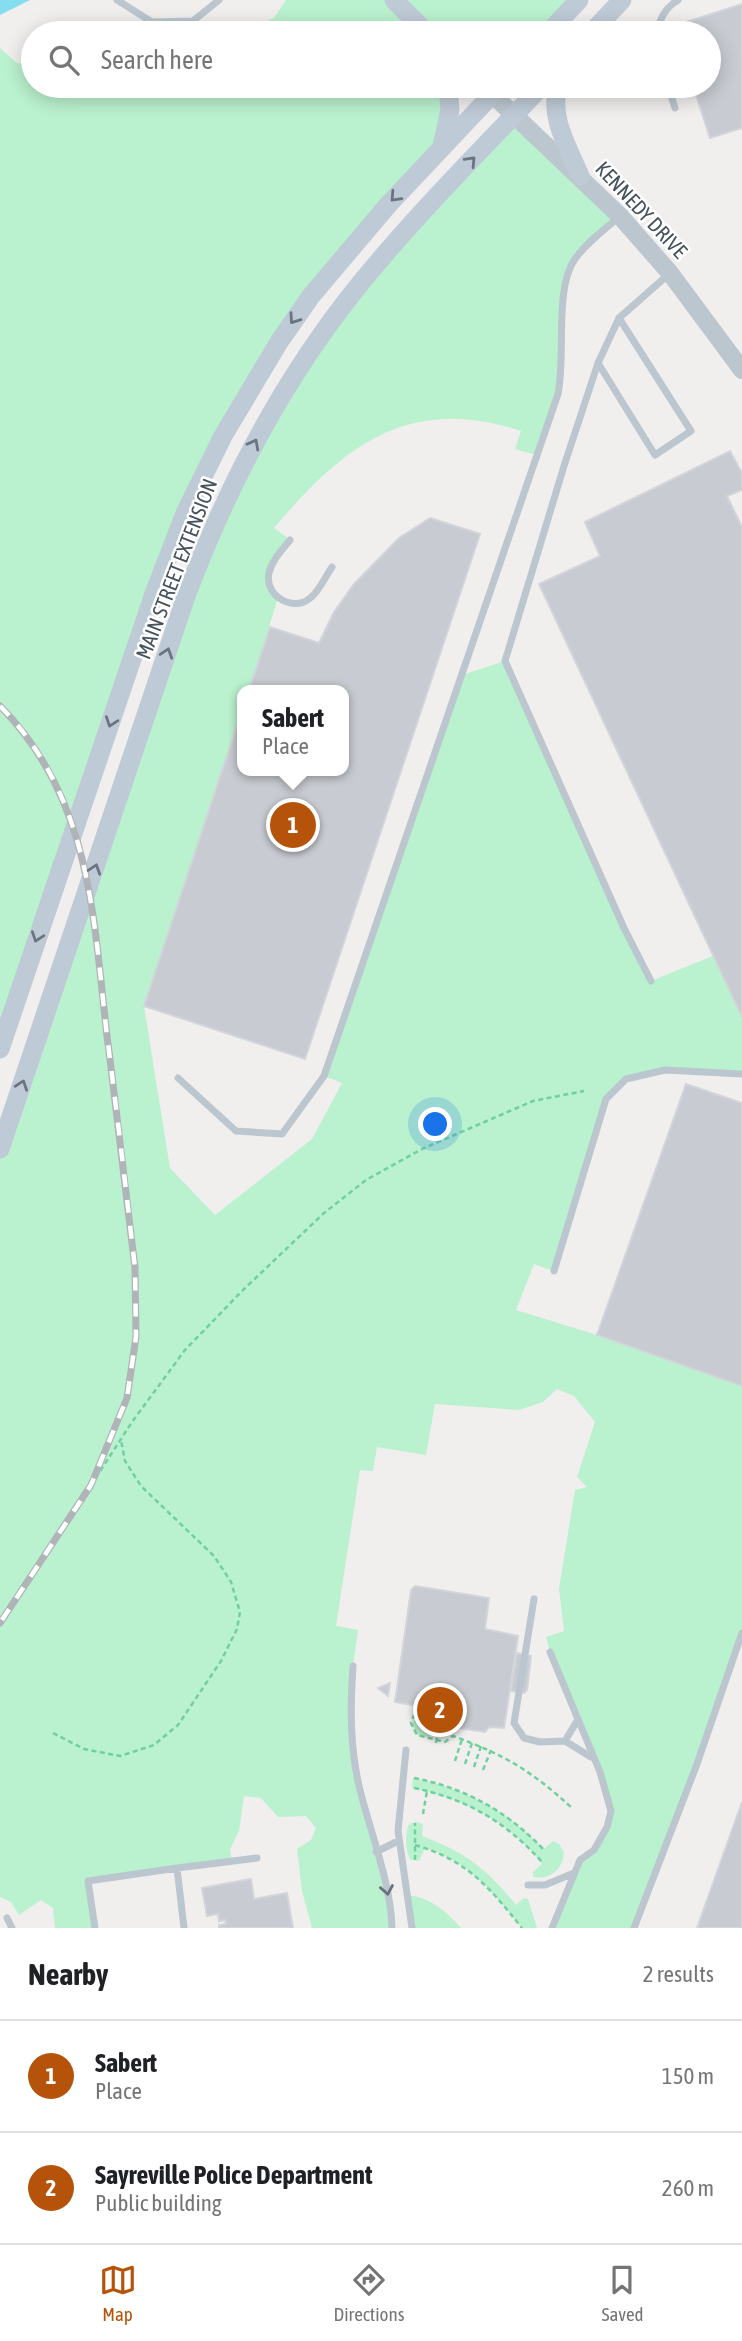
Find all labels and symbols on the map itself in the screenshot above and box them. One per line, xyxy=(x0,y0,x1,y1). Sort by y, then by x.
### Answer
one-way arrow xyxy=(462,156,475,169)
street label: KENNEDY DRIVE xyxy=(591,156,693,263)
one-way arrow xyxy=(391,189,404,202)
one-way arrow xyxy=(290,311,302,324)
one-way arrow xyxy=(246,439,260,451)
street label: MAIN STREET EXTENSION xyxy=(131,475,222,662)
one-way arrow xyxy=(159,648,173,660)
one-way arrow xyxy=(105,715,119,727)
pin: 1 xyxy=(270,799,316,851)
one-way arrow xyxy=(87,864,101,876)
one-way arrow xyxy=(31,931,46,943)
one-way arrow xyxy=(14,1079,28,1091)
your location xyxy=(418,1107,452,1141)
pin: 2 xyxy=(417,1684,463,1736)
one-way arrow xyxy=(379,1884,394,1896)

